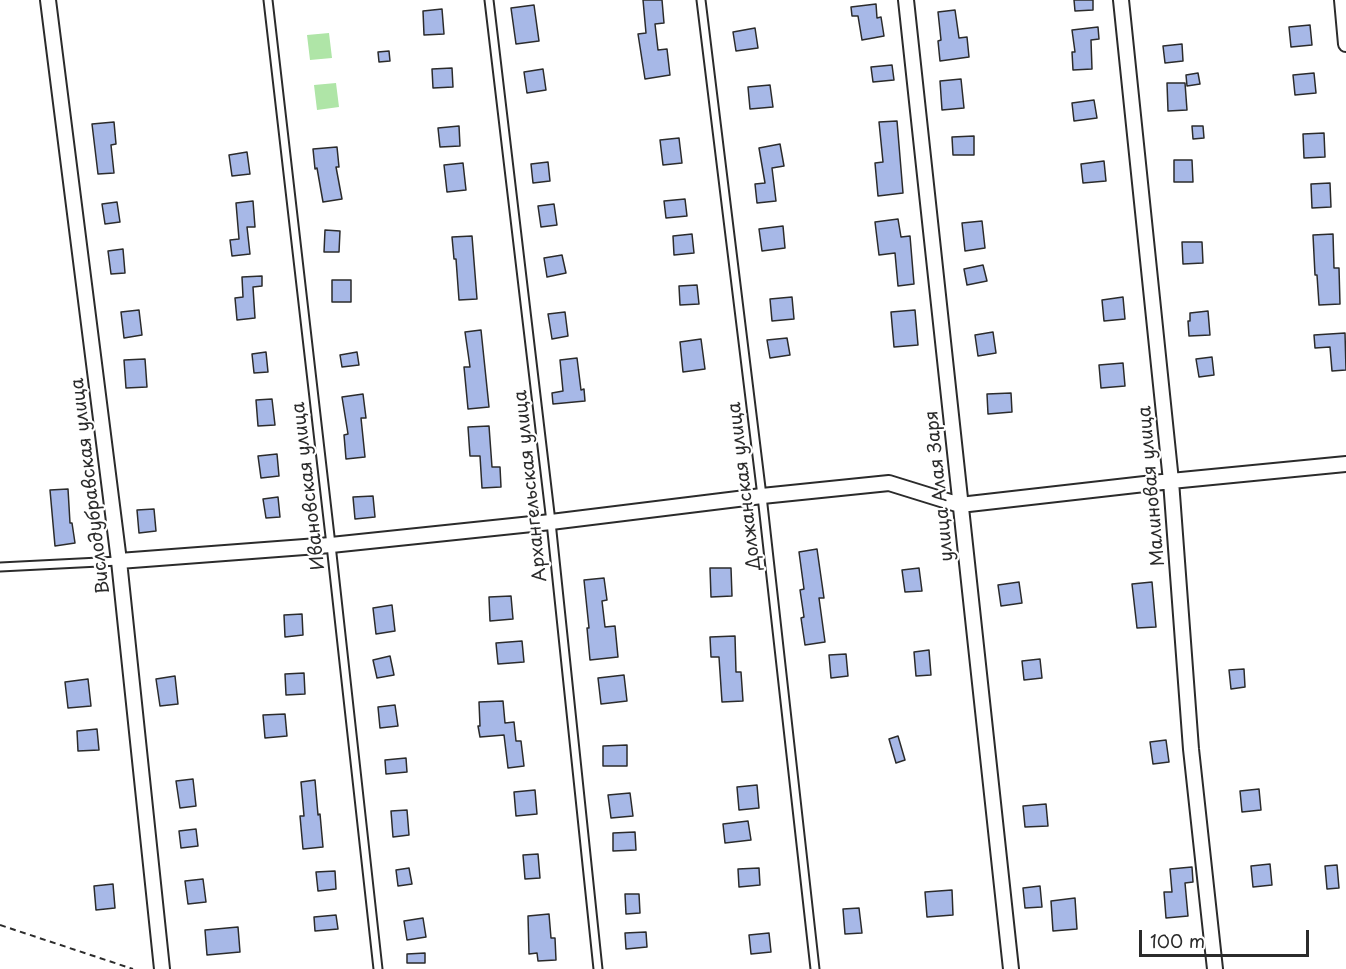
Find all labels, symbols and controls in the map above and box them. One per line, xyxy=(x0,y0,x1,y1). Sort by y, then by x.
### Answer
street label: Вислодубравская улица xyxy=(67,377,115,595)
street label: Архангельская улица xyxy=(510,389,552,583)
street label: Ивановская улица xyxy=(288,401,330,571)
street label: Должанская улица xyxy=(724,401,766,571)
street label: Малиновая улица xyxy=(1134,405,1170,567)
street label: улица Алая Заря xyxy=(921,409,959,563)
scale bar xyxy=(1142,918,1312,956)
text: 100 m xyxy=(1150,927,1205,954)

